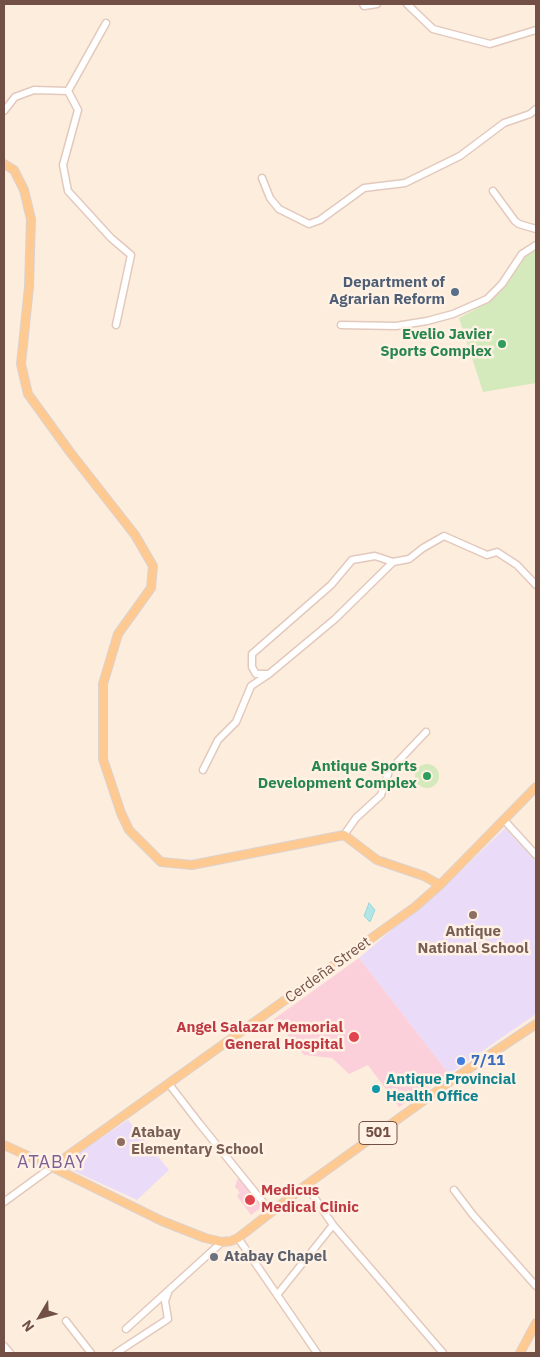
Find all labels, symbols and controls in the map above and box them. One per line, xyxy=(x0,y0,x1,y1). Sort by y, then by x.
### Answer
place label: Department of Agrarian Reform xyxy=(329,274,445,309)
marker: Department of Agrarian Reform xyxy=(449,286,461,298)
place label: Evelio Javier Sports Complex xyxy=(380,326,492,361)
marker: Evelio Javier Sports Complex xyxy=(496,338,508,350)
place label: Antique Sports Development Complex xyxy=(258,758,417,793)
marker: Antique Sports Development Complex xyxy=(421,770,433,782)
marker: Antique National School xyxy=(467,909,479,921)
place label: Antique National School xyxy=(418,923,528,958)
street label: Cerdeña Street xyxy=(282,933,374,1007)
place label: Angel Salazar Memorial General Hospital xyxy=(176,1019,343,1054)
marker: Angel Salazar Memorial General Hospital xyxy=(347,1030,361,1044)
place label: 7/11 xyxy=(471,1052,505,1070)
marker: 7/11 xyxy=(455,1055,467,1067)
place label: Antique Provincial Health Office xyxy=(386,1071,516,1106)
marker: Antique Provincial Health Office xyxy=(370,1083,382,1095)
road number: 501 xyxy=(359,1122,397,1144)
place label: Atabay Elementary School xyxy=(131,1124,263,1159)
marker: Atabay Elementary School xyxy=(115,1136,127,1148)
district label: ATABAY xyxy=(16,1152,88,1174)
place label: Medicus Medical Clinic xyxy=(261,1182,359,1217)
marker: Medicus Medical Clinic xyxy=(243,1193,257,1207)
place label: Atabay Chapel xyxy=(224,1248,327,1266)
marker: Atabay Chapel xyxy=(208,1251,220,1263)
north arrow xyxy=(15,1292,65,1342)
text: N xyxy=(18,1317,38,1335)

